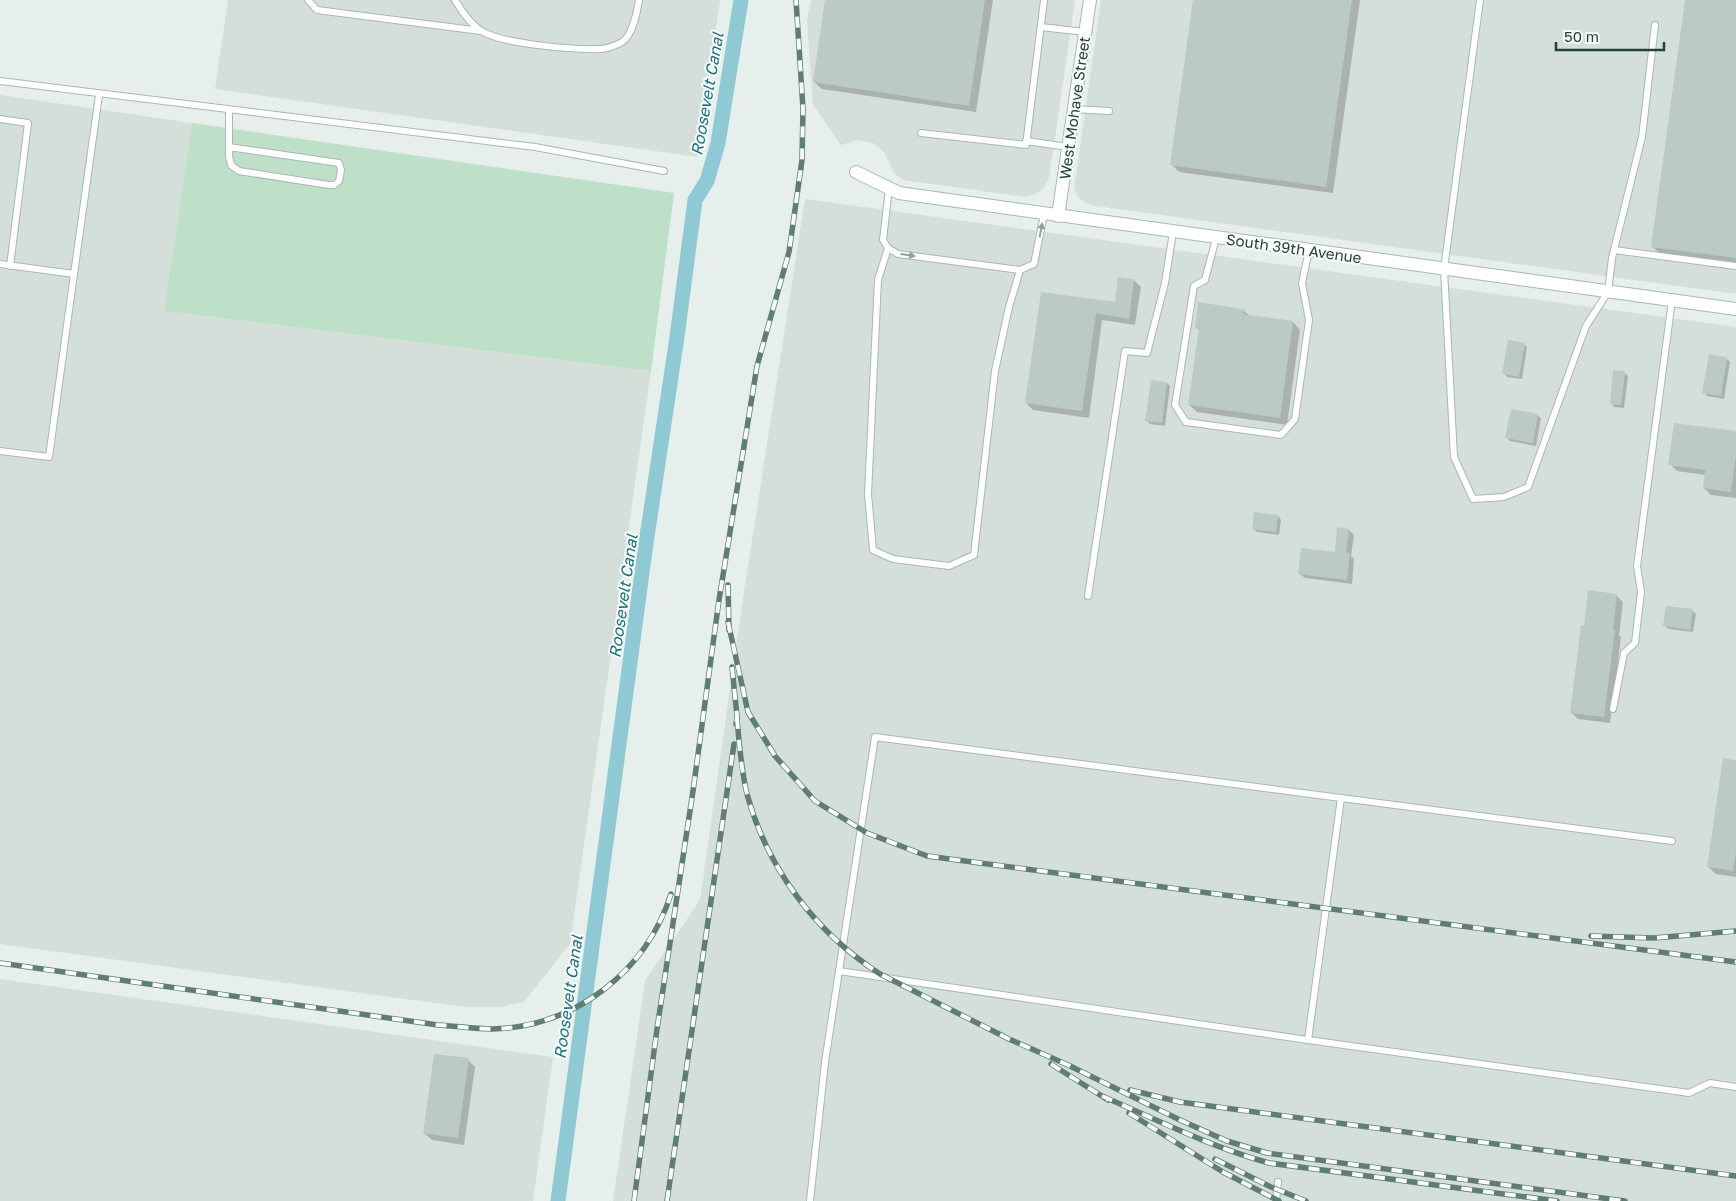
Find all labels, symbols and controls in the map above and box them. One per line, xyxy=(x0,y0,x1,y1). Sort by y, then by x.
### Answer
scale bar xyxy=(1556,20,1664,52)
text: 50 m xyxy=(1564,27,1599,45)
water label: Roosevelt Canal xyxy=(686,30,728,157)
street label: West Mohave Street xyxy=(1055,35,1093,181)
one-way arrow xyxy=(1037,222,1045,238)
street label: South 39th Avenue xyxy=(1225,230,1363,266)
one-way arrow xyxy=(900,251,916,259)
water label: Roosevelt Canal xyxy=(604,532,642,659)
water label: Roosevelt Canal xyxy=(549,933,587,1060)

